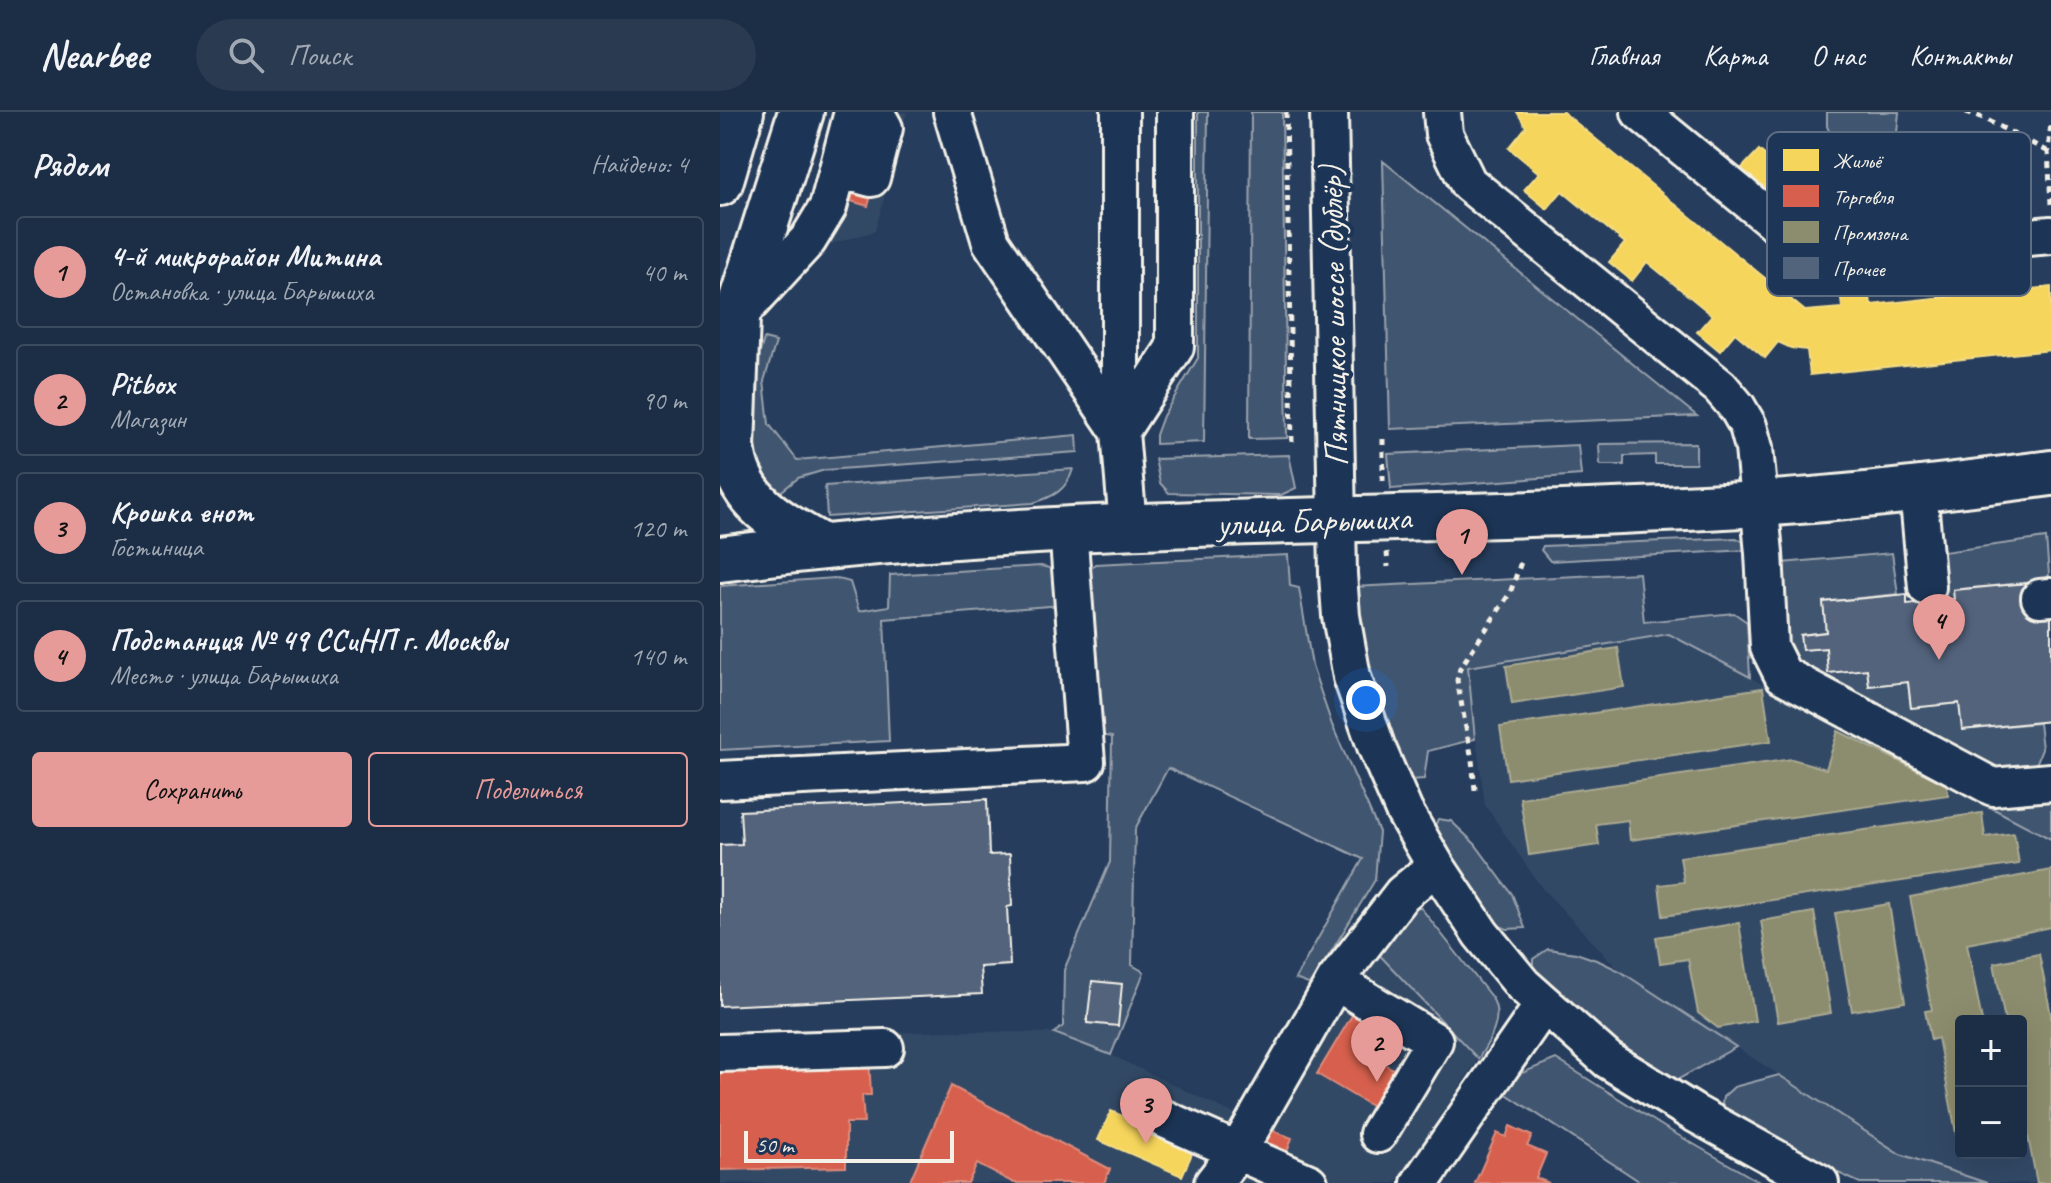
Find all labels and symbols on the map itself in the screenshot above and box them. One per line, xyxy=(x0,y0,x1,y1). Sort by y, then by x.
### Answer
legend xyxy=(1767,132,2031,296)
text: Жильё xyxy=(1833,147,1885,175)
street label: Пятницкое шоссе (дублёр) xyxy=(1309,163,1358,467)
text: Торговля xyxy=(1833,183,1894,211)
text: Промзона xyxy=(1833,219,1909,247)
text: Прочее xyxy=(1833,255,1887,283)
street label: улица Барышиха xyxy=(1214,496,1414,545)
pin: 1 xyxy=(1436,509,1488,575)
pin: 4 xyxy=(1913,594,1965,660)
your location xyxy=(1346,680,1386,720)
pin: 2 xyxy=(1351,1016,1403,1082)
pin: 3 xyxy=(1120,1078,1172,1144)
scale bar xyxy=(744,1127,954,1163)

